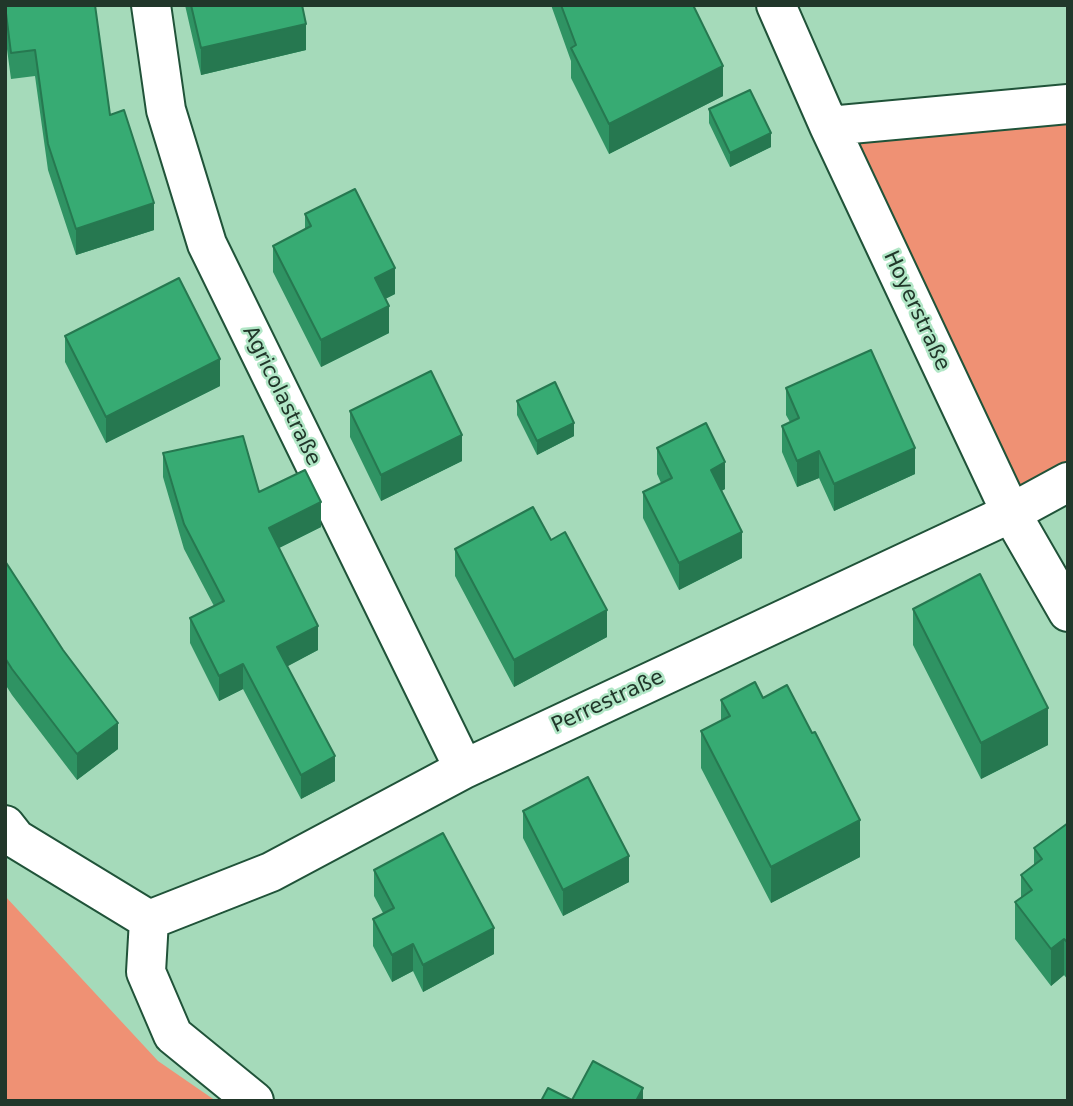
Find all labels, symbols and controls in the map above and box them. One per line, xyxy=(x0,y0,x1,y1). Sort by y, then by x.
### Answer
street label: Hoyerstraße xyxy=(877,247,955,375)
street label: Agricolastraße xyxy=(236,322,326,470)
street label: Perrestraße xyxy=(548,665,668,739)

